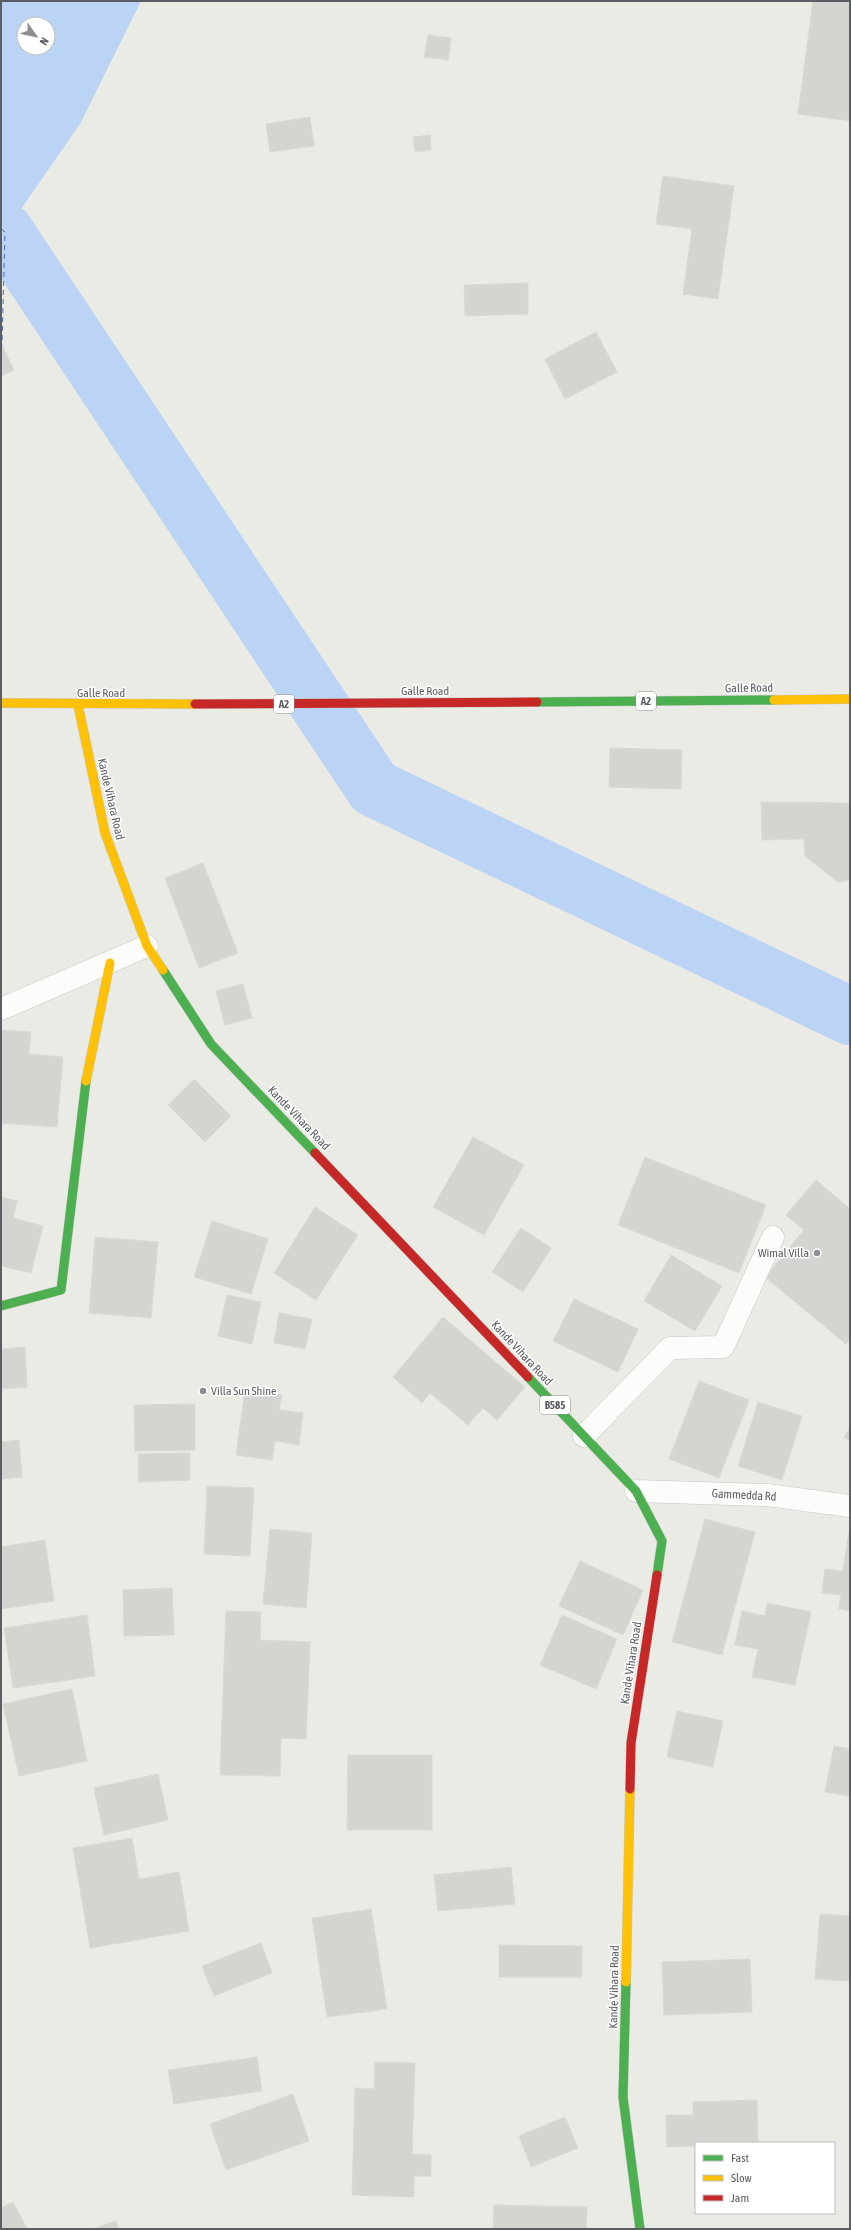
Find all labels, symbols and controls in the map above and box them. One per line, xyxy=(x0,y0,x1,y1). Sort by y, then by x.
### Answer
north arrow xyxy=(16,16,56,56)
text: N xyxy=(38,35,51,47)
street label: Galle Road xyxy=(725,681,773,695)
street label: Galle Road xyxy=(401,684,449,698)
street label: Galle Road xyxy=(77,686,125,700)
road number: A2 xyxy=(636,692,656,710)
road number: A2 xyxy=(274,695,294,713)
street label: Kande Vihara Road xyxy=(95,757,127,841)
street label: Kande Vihara Road xyxy=(265,1083,333,1153)
place label: Wimal Villa xyxy=(758,1246,809,1260)
marker: Wimal Villa xyxy=(812,1248,822,1258)
street label: Kande Vihara Road xyxy=(488,1318,556,1388)
place label: Villa Sun Shine xyxy=(211,1384,276,1398)
marker: Villa Sun Shine xyxy=(198,1386,208,1396)
road number: B585 xyxy=(540,1396,570,1414)
street label: Gammedda Rd xyxy=(711,1486,777,1504)
street label: Kande Vihara Road xyxy=(618,1621,644,1705)
street label: Kande Vihara Road xyxy=(606,1945,622,2029)
legend xyxy=(695,2142,835,2214)
text: Fast xyxy=(731,2151,749,2165)
text: Slow xyxy=(731,2171,752,2185)
text: Jam xyxy=(731,2191,749,2205)

